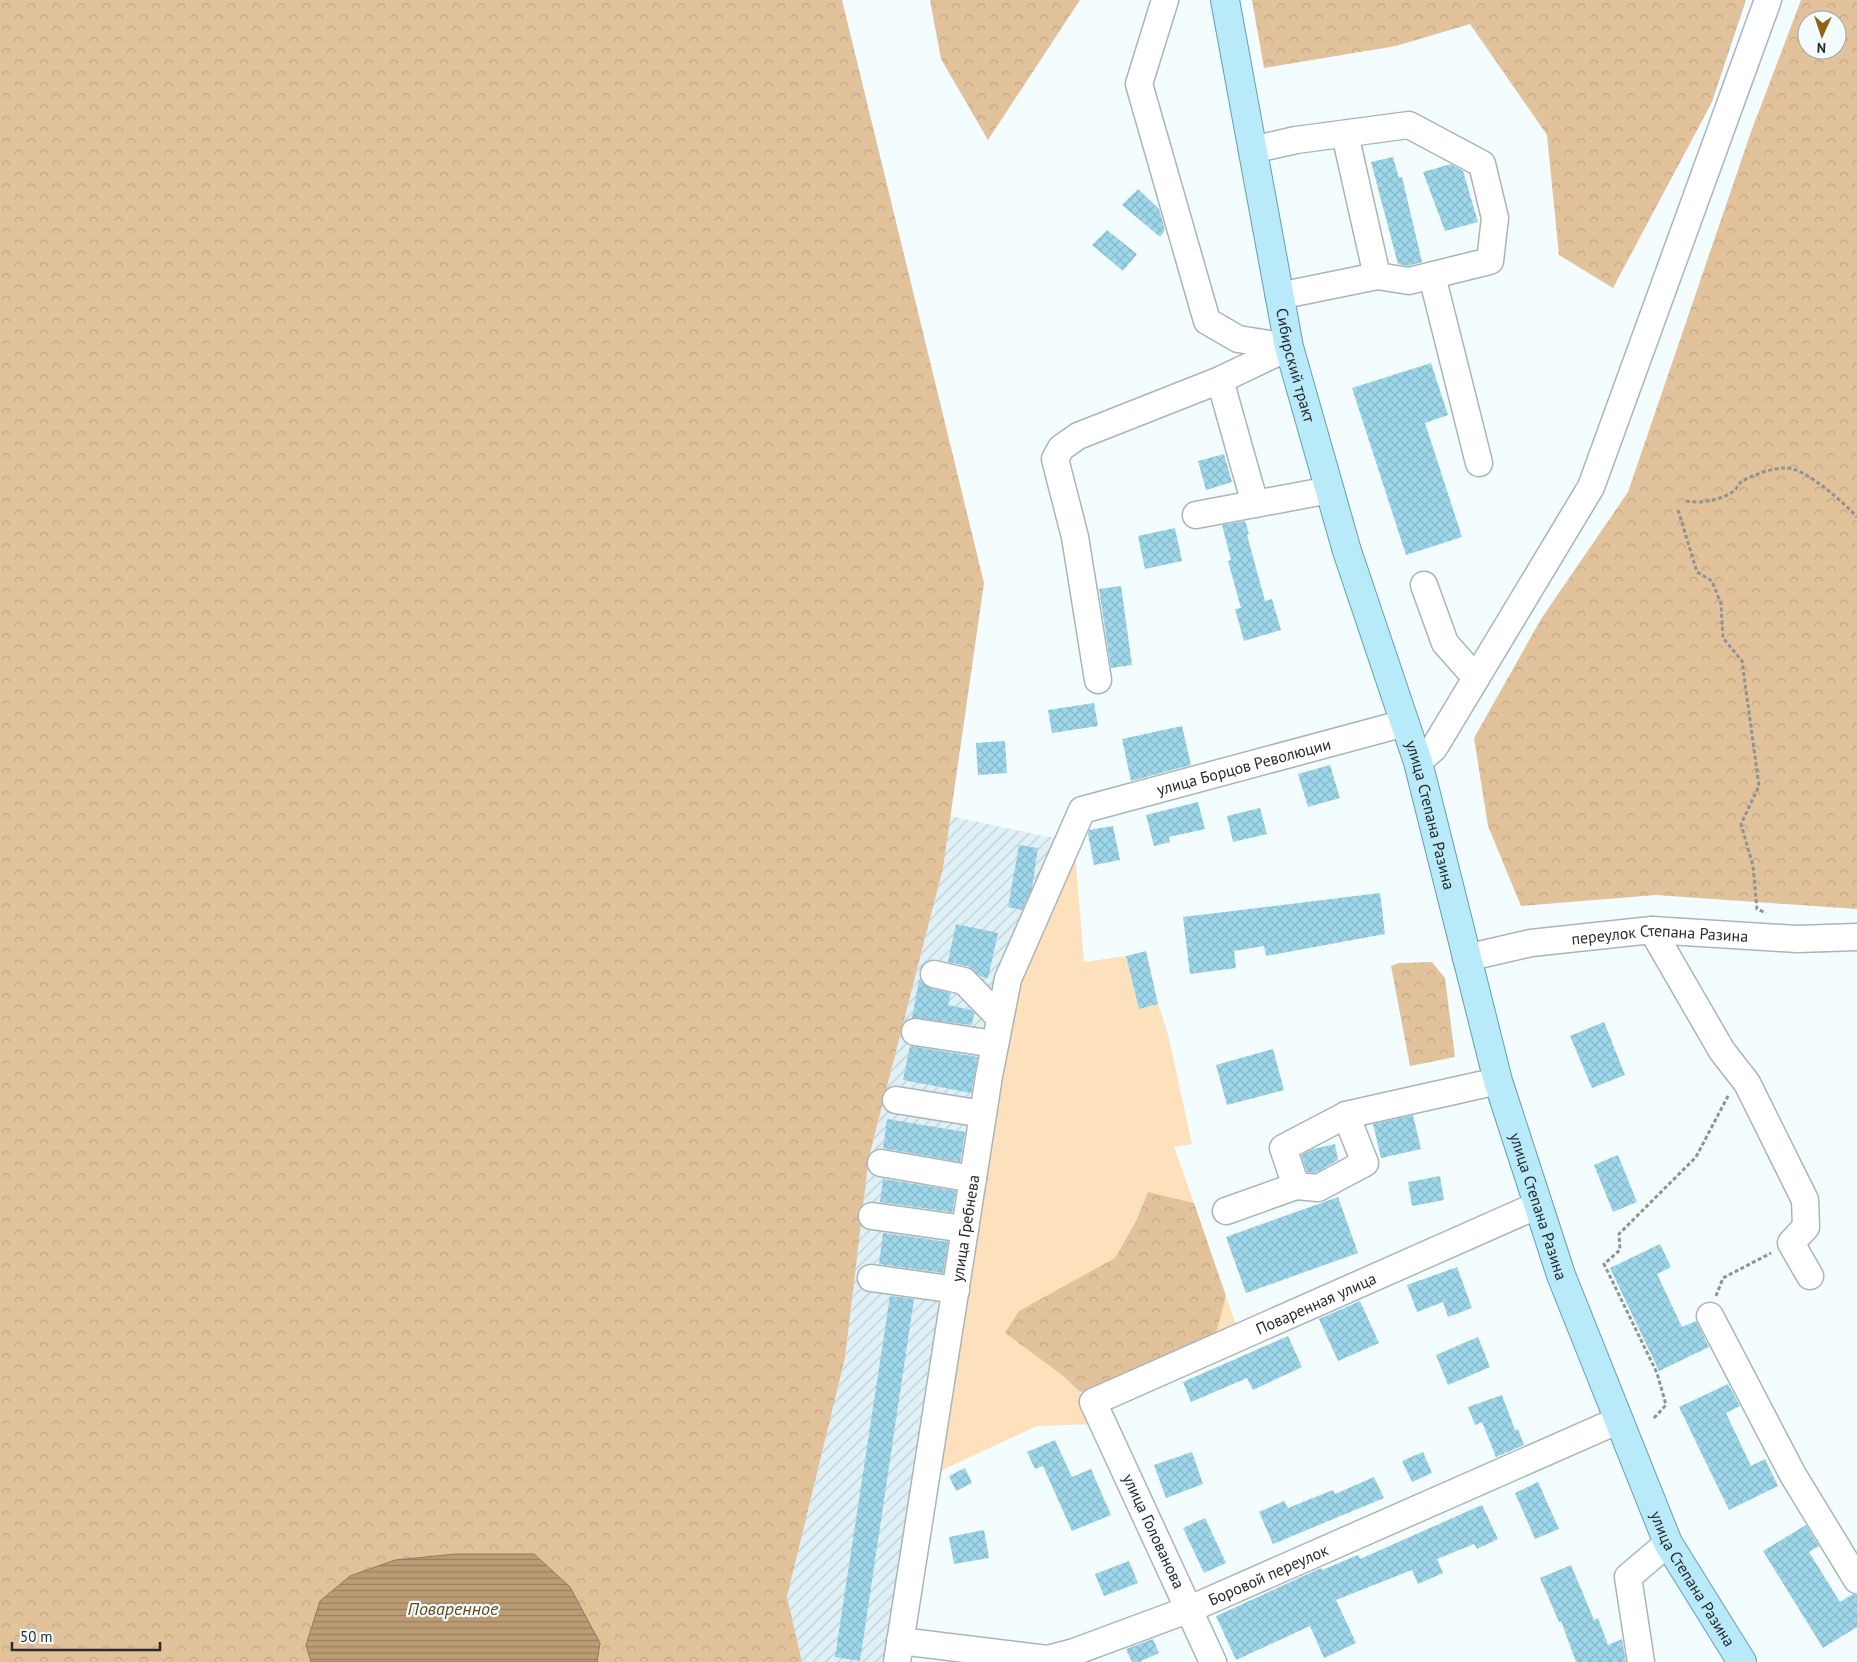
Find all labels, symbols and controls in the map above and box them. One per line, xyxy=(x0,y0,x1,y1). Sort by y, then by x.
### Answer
north arrow xyxy=(1797,10,1847,60)
text: N xyxy=(1816,39,1826,57)
street label: Сибирский тракт xyxy=(1272,306,1320,425)
street label: улица Борцов Революции xyxy=(1154,733,1333,799)
street label: улица Степана Разина xyxy=(1401,738,1460,892)
street label: переулок Степана Разина xyxy=(1570,920,1749,949)
street label: улица Степана Разина xyxy=(1505,1130,1572,1283)
street label: улица Гребнева xyxy=(947,1173,983,1283)
street label: Поваренная улица xyxy=(1252,1268,1379,1339)
street label: улица Голованова xyxy=(1119,1470,1189,1592)
street label: улица Степана Разина xyxy=(1646,1508,1740,1650)
street label: Боровой переулок xyxy=(1205,1539,1331,1610)
water label: Поваренное xyxy=(408,1597,499,1620)
scale bar xyxy=(12,1620,160,1652)
text: 50 m xyxy=(20,1627,53,1646)

